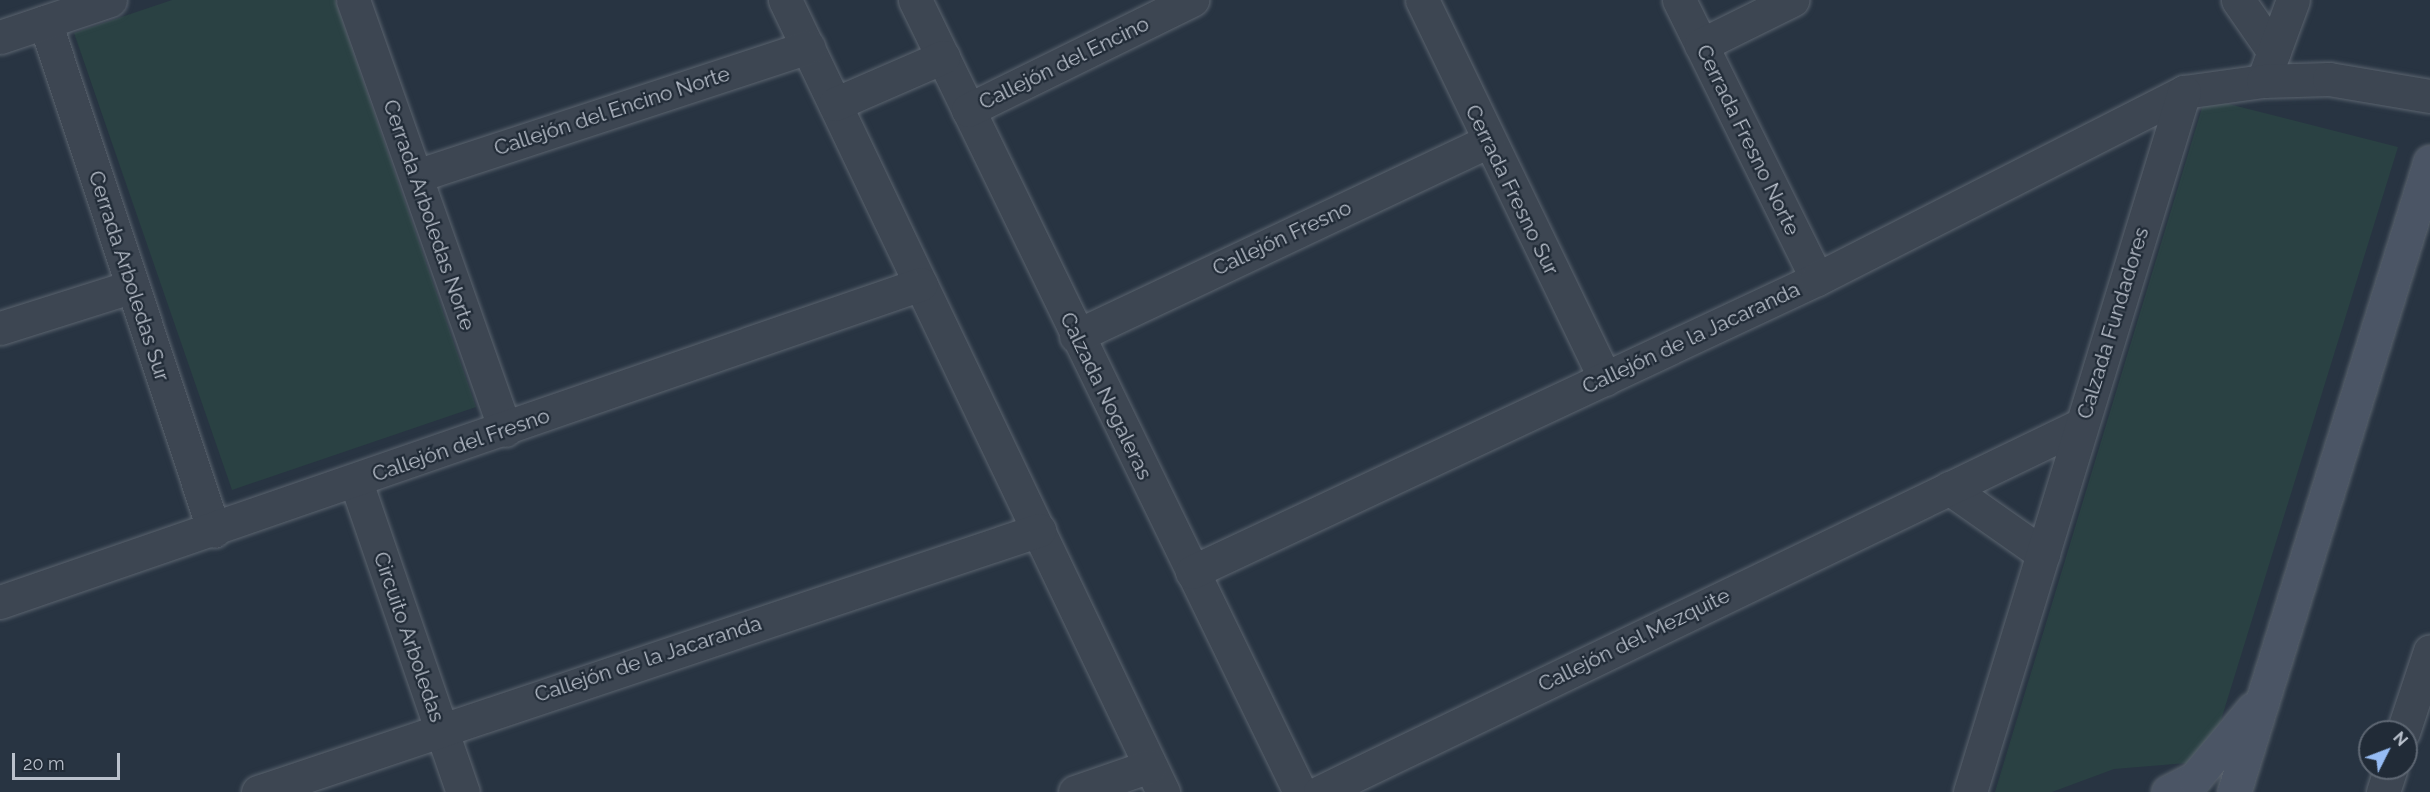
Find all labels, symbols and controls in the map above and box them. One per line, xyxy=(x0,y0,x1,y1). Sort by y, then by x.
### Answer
street label: Callejón del Encino xyxy=(975,11,1153,115)
street label: Cerrada Fresno Norte xyxy=(1691,41,1805,239)
street label: Callejón del Encino Norte xyxy=(491,61,733,161)
street label: Cerrada Arboledas Norte xyxy=(378,96,480,334)
street label: Cerrada Fresno Sur xyxy=(1460,101,1564,279)
street label: Cerrada Arboledas Sur xyxy=(83,167,175,385)
street label: Callejón Fresno xyxy=(1209,195,1355,281)
street label: Calzada Fundadores xyxy=(2072,224,2154,422)
street label: Callejón de la Jacaranda xyxy=(1578,276,1804,400)
street label: Calzada Nogaleras xyxy=(1055,308,1157,484)
street label: Callejón del Fresno xyxy=(369,403,553,487)
street label: Circuito Arboledas xyxy=(368,548,450,726)
street label: Callejón del Mezquite xyxy=(1534,583,1734,697)
street label: Callejón de la Jacaranda xyxy=(531,610,765,708)
north arrow xyxy=(2358,720,2418,780)
text: N xyxy=(2389,728,2411,750)
scale bar xyxy=(15,741,123,779)
text: 20 m xyxy=(23,753,65,774)

